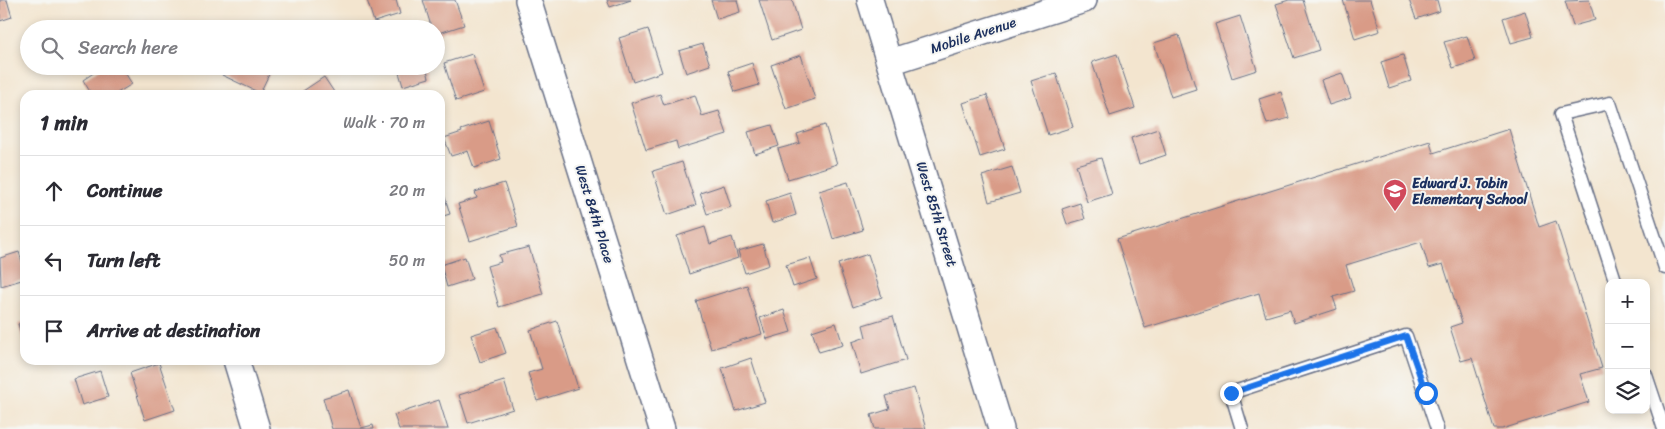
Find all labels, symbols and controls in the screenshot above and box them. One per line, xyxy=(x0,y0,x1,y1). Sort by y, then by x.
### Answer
street label: Mobile Avenue xyxy=(927,10,1020,61)
search box xyxy=(20,20,445,75)
text: Search here xyxy=(78,31,178,64)
icon: search xyxy=(38,34,66,62)
text: 1 min xyxy=(40,104,88,142)
text: Walk · 70 m xyxy=(343,108,425,137)
street label: West 85th Street xyxy=(909,158,964,270)
street label: West 84th Place xyxy=(568,162,621,266)
place label: Edward J. Tobin Elementary School xyxy=(1412,171,1529,212)
text: Continue xyxy=(87,174,163,207)
text: 20 m xyxy=(389,176,425,205)
icon: ahead xyxy=(40,177,68,205)
school or university icon: Edward J. Tobin Elementary School xyxy=(1382,178,1408,212)
text: Turn left xyxy=(87,244,160,277)
text: 50 m xyxy=(389,246,425,275)
icon: left xyxy=(40,247,68,275)
map controls xyxy=(1605,279,1650,414)
button: + xyxy=(1605,279,1650,324)
text: Arrive at destination xyxy=(87,314,260,347)
icon: arrive xyxy=(40,317,68,345)
button: − xyxy=(1605,324,1650,369)
button: layers xyxy=(1605,369,1650,414)
route end xyxy=(1220,382,1243,405)
route start xyxy=(1415,382,1438,405)

